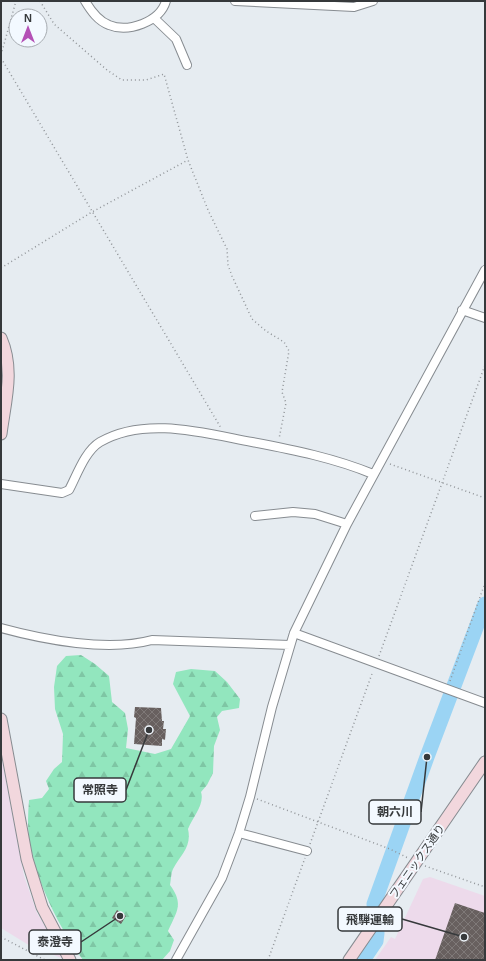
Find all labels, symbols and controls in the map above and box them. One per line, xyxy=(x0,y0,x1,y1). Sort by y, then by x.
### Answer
north arrow xyxy=(8,8,48,48)
text: N xyxy=(24,12,32,24)
callout: 常照寺 xyxy=(74,778,126,802)
text: 常照寺 xyxy=(82,783,118,797)
callout: 朝六川 xyxy=(369,800,421,824)
text: 朝六川 xyxy=(377,805,413,819)
street label: フェニックス通り xyxy=(387,822,447,900)
callout: 飛騨運輸 xyxy=(338,907,402,931)
text: 飛騨運輸 xyxy=(346,913,394,927)
callout: 泰澄寺 xyxy=(29,930,81,954)
text: 泰澄寺 xyxy=(37,935,73,949)

